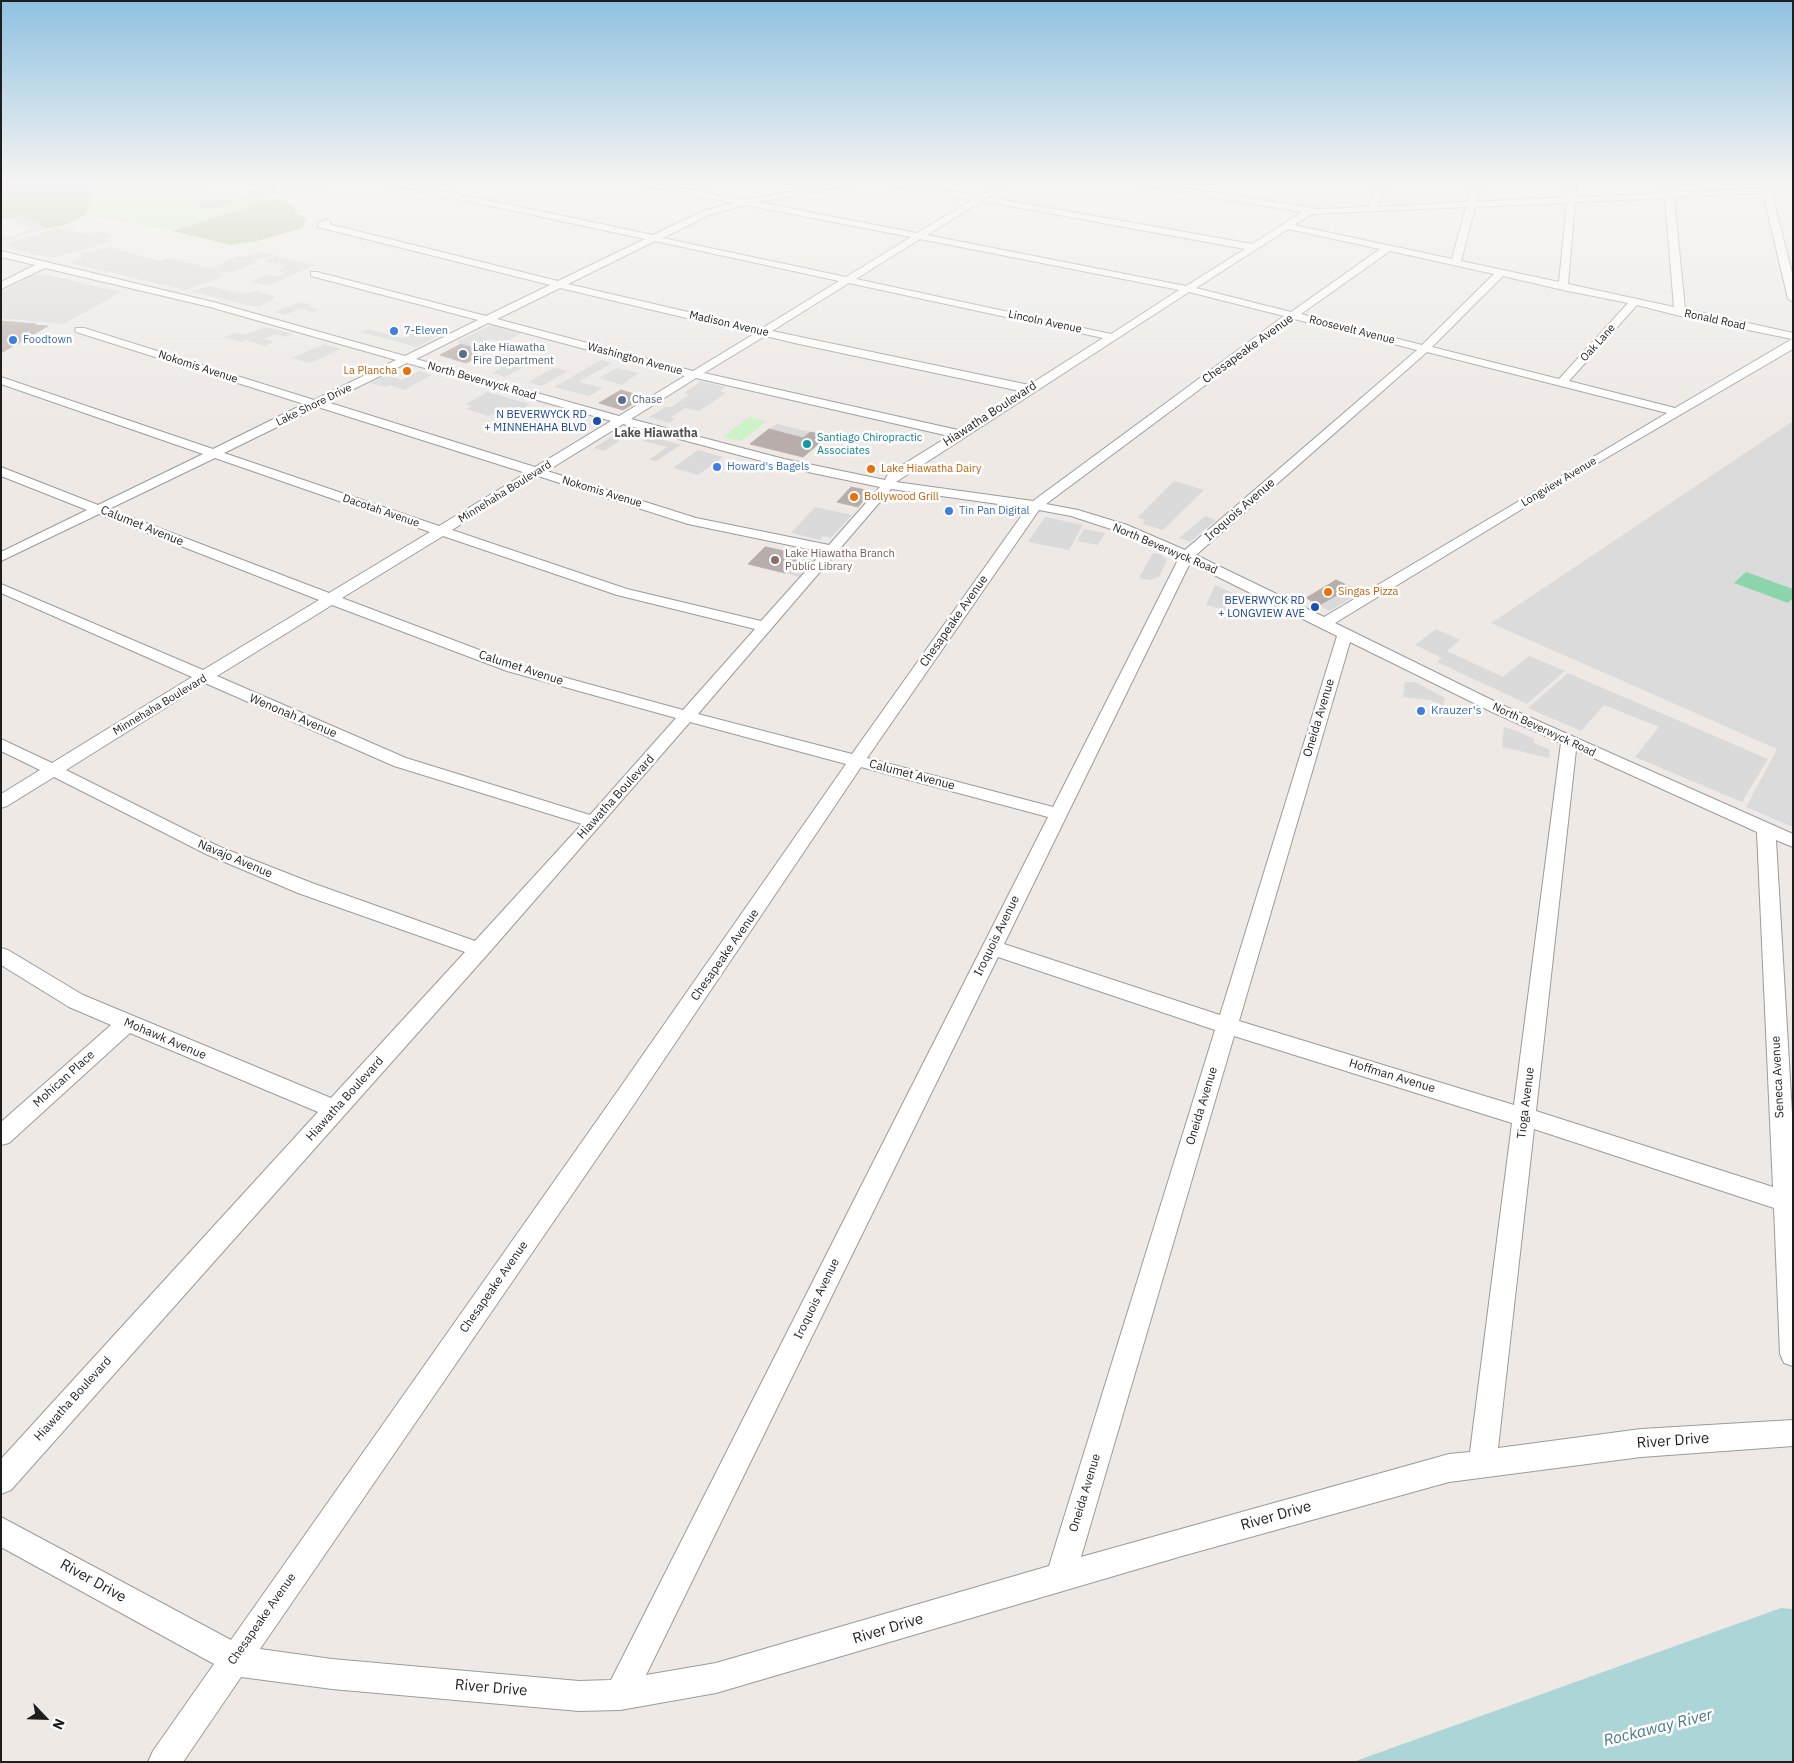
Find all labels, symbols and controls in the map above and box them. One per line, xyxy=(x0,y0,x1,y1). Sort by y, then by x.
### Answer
street label: Ronald Road xyxy=(1683,307,1747,333)
street label: Madison Avenue xyxy=(688,308,770,340)
street label: Lincoln Avenue xyxy=(1007,308,1083,336)
street label: Chesapeake Avenue xyxy=(1200,311,1296,387)
street label: Roosevelt Avenue xyxy=(1308,313,1396,347)
street label: Oak Lane xyxy=(1578,322,1618,364)
place label: 7-Eleven xyxy=(404,324,448,338)
marker: 7-Eleven xyxy=(388,325,400,337)
place label: Foodtown xyxy=(23,333,72,347)
marker: Foodtown xyxy=(7,334,19,346)
street label: Washington Avenue xyxy=(586,340,684,378)
place label: Lake Hiawatha Fire Department xyxy=(473,341,554,367)
street label: Nokomis Avenue xyxy=(157,348,239,386)
marker: Lake Hiawatha Fire Department xyxy=(457,348,469,360)
street label: North Beverwyck Road xyxy=(426,359,538,403)
place label: La Plancha xyxy=(344,364,397,378)
marker: La Plancha xyxy=(401,365,413,377)
street label: Hiawatha Boulevard xyxy=(941,378,1039,450)
street label: Lake Shore Drive xyxy=(274,381,354,429)
place label: Chase xyxy=(632,393,662,407)
marker: Chase xyxy=(616,394,628,406)
place label: N BEVERWYCK RD + MINNEHAHA BLVD xyxy=(484,408,587,434)
marker: N BEVERWYCK RD + MINNEHAHA BLVD xyxy=(591,415,603,427)
district label: Lake Hiawatha xyxy=(614,427,698,441)
place label: Santiago Chiropractic Associates xyxy=(817,431,922,457)
marker: Santiago Chiropractic Associates xyxy=(801,438,813,450)
street label: Longview Avenue xyxy=(1519,454,1599,510)
street label: Minnehaha Boulevard xyxy=(456,458,554,526)
place label: Howard's Bagels xyxy=(727,460,809,474)
marker: Howard's Bagels xyxy=(711,461,723,473)
place label: Lake Hiawatha Dairy xyxy=(881,462,981,476)
marker: Lake Hiawatha Dairy xyxy=(865,463,877,475)
street label: Nokomis Avenue xyxy=(561,474,643,510)
street label: Iroquois Avenue xyxy=(1202,476,1278,544)
place label: Bollywood Grill xyxy=(864,490,939,504)
marker: Bollywood Grill xyxy=(848,491,860,503)
street label: Dacotah Avenue xyxy=(341,492,421,530)
street label: Calumet Avenue xyxy=(98,503,186,549)
place label: Tin Pan Digital xyxy=(959,504,1030,518)
marker: Tin Pan Digital xyxy=(943,505,955,517)
street label: North Beverwyck Road xyxy=(1111,521,1219,577)
place label: Lake Hiawatha Branch Public Library xyxy=(785,547,895,573)
marker: Lake Hiawatha Branch Public Library xyxy=(769,554,781,566)
street label: Chesapeake Avenue xyxy=(917,572,991,670)
place label: Singas Pizza xyxy=(1338,585,1398,599)
marker: Singas Pizza xyxy=(1322,586,1334,598)
place label: BEVERWYCK RD + LONGVIEW AVE xyxy=(1218,594,1305,620)
marker: BEVERWYCK RD + LONGVIEW AVE xyxy=(1309,601,1321,613)
street label: Calumet Avenue xyxy=(477,648,565,688)
street label: Minnehaha Boulevard xyxy=(111,672,209,738)
street label: Oneida Avenue xyxy=(1300,677,1338,759)
street label: Wenonah Avenue xyxy=(247,691,339,741)
street label: North Beverwyck Road xyxy=(1490,700,1598,760)
place label: Krauzer's xyxy=(1431,704,1482,718)
marker: Krauzer's xyxy=(1415,705,1427,717)
street label: Hiawatha Boulevard xyxy=(574,752,658,842)
street label: Calumet Avenue xyxy=(868,757,956,793)
street label: Navajo Avenue xyxy=(196,837,274,881)
street label: Iroquois Avenue xyxy=(971,893,1023,979)
street label: Chesapeake Avenue xyxy=(688,906,762,1004)
street label: Mohawk Avenue xyxy=(122,1015,208,1063)
street label: Seneca Avenue xyxy=(1769,1036,1787,1118)
street label: Mohican Place xyxy=(30,1048,98,1110)
street label: Hiawatha Boulevard xyxy=(303,1054,387,1144)
street label: Hoffman Avenue xyxy=(1347,1056,1437,1096)
street label: Oneida Avenue xyxy=(1183,1065,1221,1147)
street label: Tioga Avenue xyxy=(1514,1066,1538,1140)
street label: Chesapeake Avenue xyxy=(457,1238,531,1336)
street label: Iroquois Avenue xyxy=(791,1256,843,1342)
street label: Hiawatha Boulevard xyxy=(31,1354,115,1444)
street label: River Drive xyxy=(1636,1429,1710,1453)
street label: Oneida Avenue xyxy=(1066,1452,1104,1534)
street label: River Drive xyxy=(1239,1497,1313,1535)
street label: River Drive xyxy=(57,1556,129,1606)
street label: Chesapeake Avenue xyxy=(225,1570,299,1668)
street label: River Drive xyxy=(851,1610,925,1648)
street label: River Drive xyxy=(454,1676,528,1700)
north arrow xyxy=(20,1693,70,1743)
water label: Rockaway River xyxy=(1602,1705,1714,1751)
text: N xyxy=(48,1716,69,1732)

